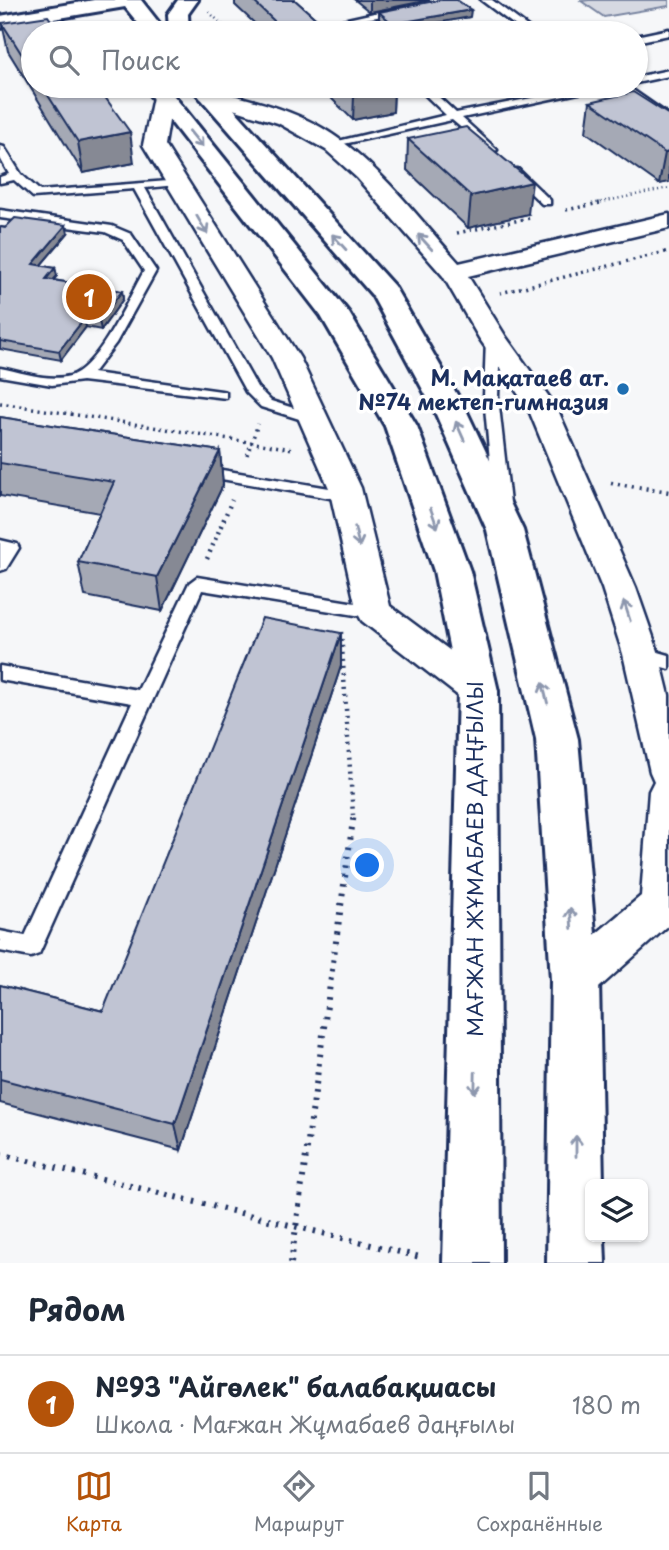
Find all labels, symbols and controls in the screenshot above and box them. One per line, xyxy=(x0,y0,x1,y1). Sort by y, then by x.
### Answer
search box xyxy=(21,21,648,98)
text: Поиск xyxy=(101,40,180,79)
icon: search xyxy=(45,41,83,79)
one-way arrow xyxy=(189,130,204,148)
one-way arrow xyxy=(196,214,209,235)
one-way arrow xyxy=(331,233,347,251)
one-way arrow xyxy=(417,233,433,251)
pin: 1 xyxy=(66,271,112,323)
place label: М. Мақатаев ат. №74 мектеп-гимназия xyxy=(358,361,609,417)
marker: М. Мақатаев ат. №74 мектеп-гимназия xyxy=(615,381,631,397)
one-way arrow xyxy=(453,421,466,442)
one-way arrow xyxy=(428,507,441,529)
one-way arrow xyxy=(351,525,364,547)
one-way arrow xyxy=(620,600,633,622)
street label: МАҒЖАН ЖҰМАБАЕВ ДАҢҒЫЛЫ xyxy=(458,681,490,1037)
one-way arrow xyxy=(538,682,551,705)
your location xyxy=(350,848,384,882)
one-way arrow xyxy=(564,908,577,930)
one-way arrow xyxy=(468,1071,481,1094)
one-way arrow xyxy=(569,1135,582,1158)
map controls xyxy=(585,1179,648,1242)
button: layers xyxy=(585,1179,648,1242)
text: Рядом xyxy=(28,1286,126,1331)
text: №93 "Айгөлек" балабақшасы xyxy=(95,1367,496,1406)
text: 1 xyxy=(46,1387,57,1422)
text: 180 m xyxy=(572,1387,641,1422)
text: Школа · Мағжан Жұмабаев даңғылы xyxy=(95,1406,515,1441)
tab: Карта xyxy=(66,1467,122,1537)
tab: Маршрут xyxy=(254,1467,344,1537)
tab: Сохранённые xyxy=(476,1467,603,1537)

